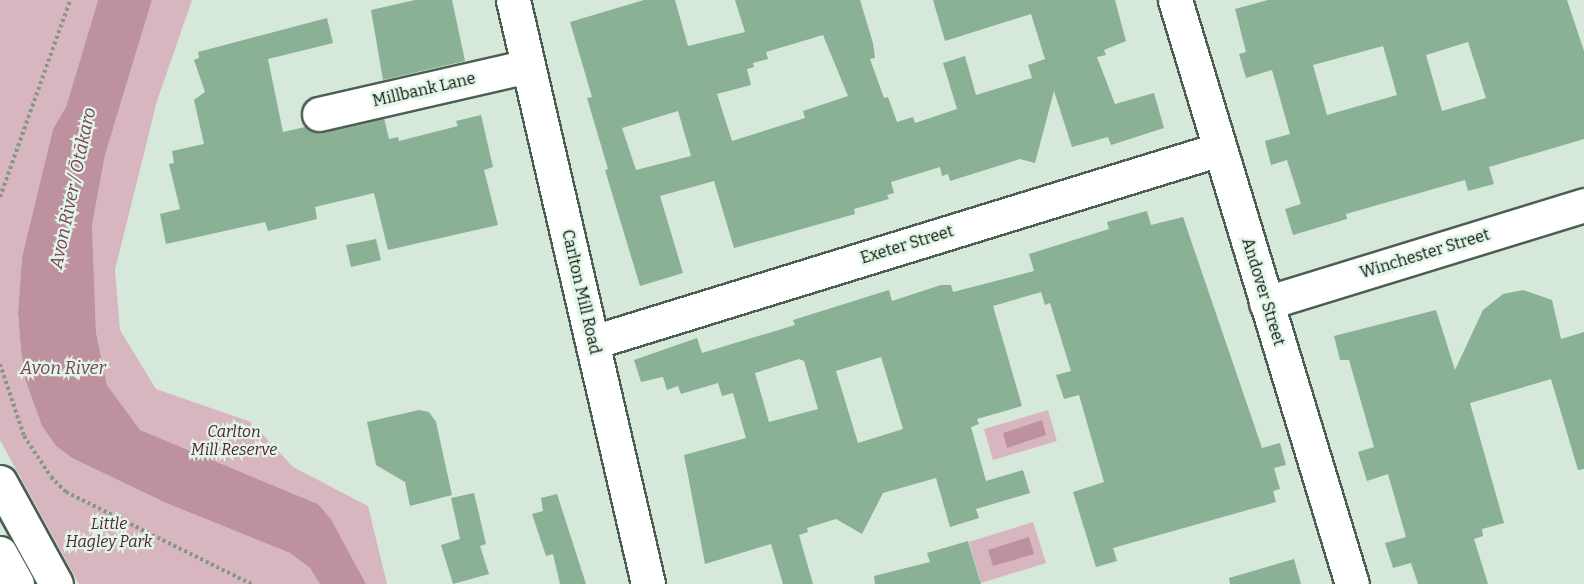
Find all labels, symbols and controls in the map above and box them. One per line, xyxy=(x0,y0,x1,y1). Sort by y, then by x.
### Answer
street label: Millbank Lane xyxy=(371,69,477,111)
water label: Avon River / Ōtākaro xyxy=(45,105,101,271)
street label: Exeter Street xyxy=(858,222,956,268)
street label: Winchester Street xyxy=(1358,225,1492,283)
street label: Carlton Mill Road xyxy=(557,228,605,356)
street label: Andover Street xyxy=(1237,236,1289,348)
water label: Avon River xyxy=(20,357,106,379)
park label: Carlton Mill Reserve xyxy=(191,422,277,460)
park label: Little Hagley Park xyxy=(65,514,153,552)

